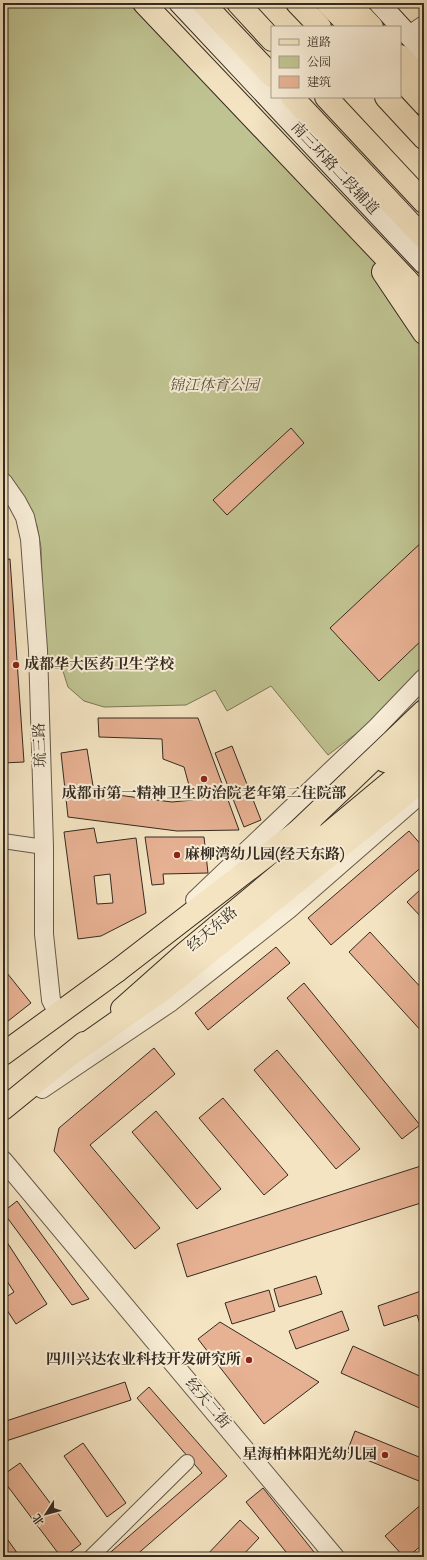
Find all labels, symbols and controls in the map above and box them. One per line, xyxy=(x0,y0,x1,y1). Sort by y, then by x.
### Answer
legend xyxy=(271,26,401,98)
text: 道路 xyxy=(307,34,331,52)
text: 公园 xyxy=(307,54,331,72)
text: 建筑 xyxy=(307,74,331,92)
street label: 南三环路二段辅道 xyxy=(285,118,383,220)
park label: 锦江体育公园 xyxy=(169,376,261,397)
place label: 成都华大医药卫生学校 xyxy=(24,655,175,676)
marker: 成都华大医药卫生学校 xyxy=(11,660,21,670)
street label: 琉三路 xyxy=(30,722,52,768)
marker: 成都市第一精神卫生防治院老年第二住院部 xyxy=(199,774,209,784)
place label: 成都市第一精神卫生防治院老年第二住院部 xyxy=(61,784,347,805)
place label: 麻柳湾幼儿园(经天东路) xyxy=(185,845,345,866)
marker: 麻柳湾幼儿园(经天东路) xyxy=(172,850,182,860)
street label: 经天东路 xyxy=(183,903,243,957)
place label: 四川兴达农业科技开发研究所 xyxy=(46,1350,241,1371)
marker: 四川兴达农业科技开发研究所 xyxy=(244,1355,254,1365)
street label: 经天二街 xyxy=(180,1374,234,1434)
place label: 星海柏林阳光幼儿园 xyxy=(242,1445,377,1466)
marker: 星海柏林阳光幼儿园 xyxy=(380,1450,390,1460)
north arrow xyxy=(26,1494,66,1534)
text: 北 xyxy=(29,1510,48,1528)

